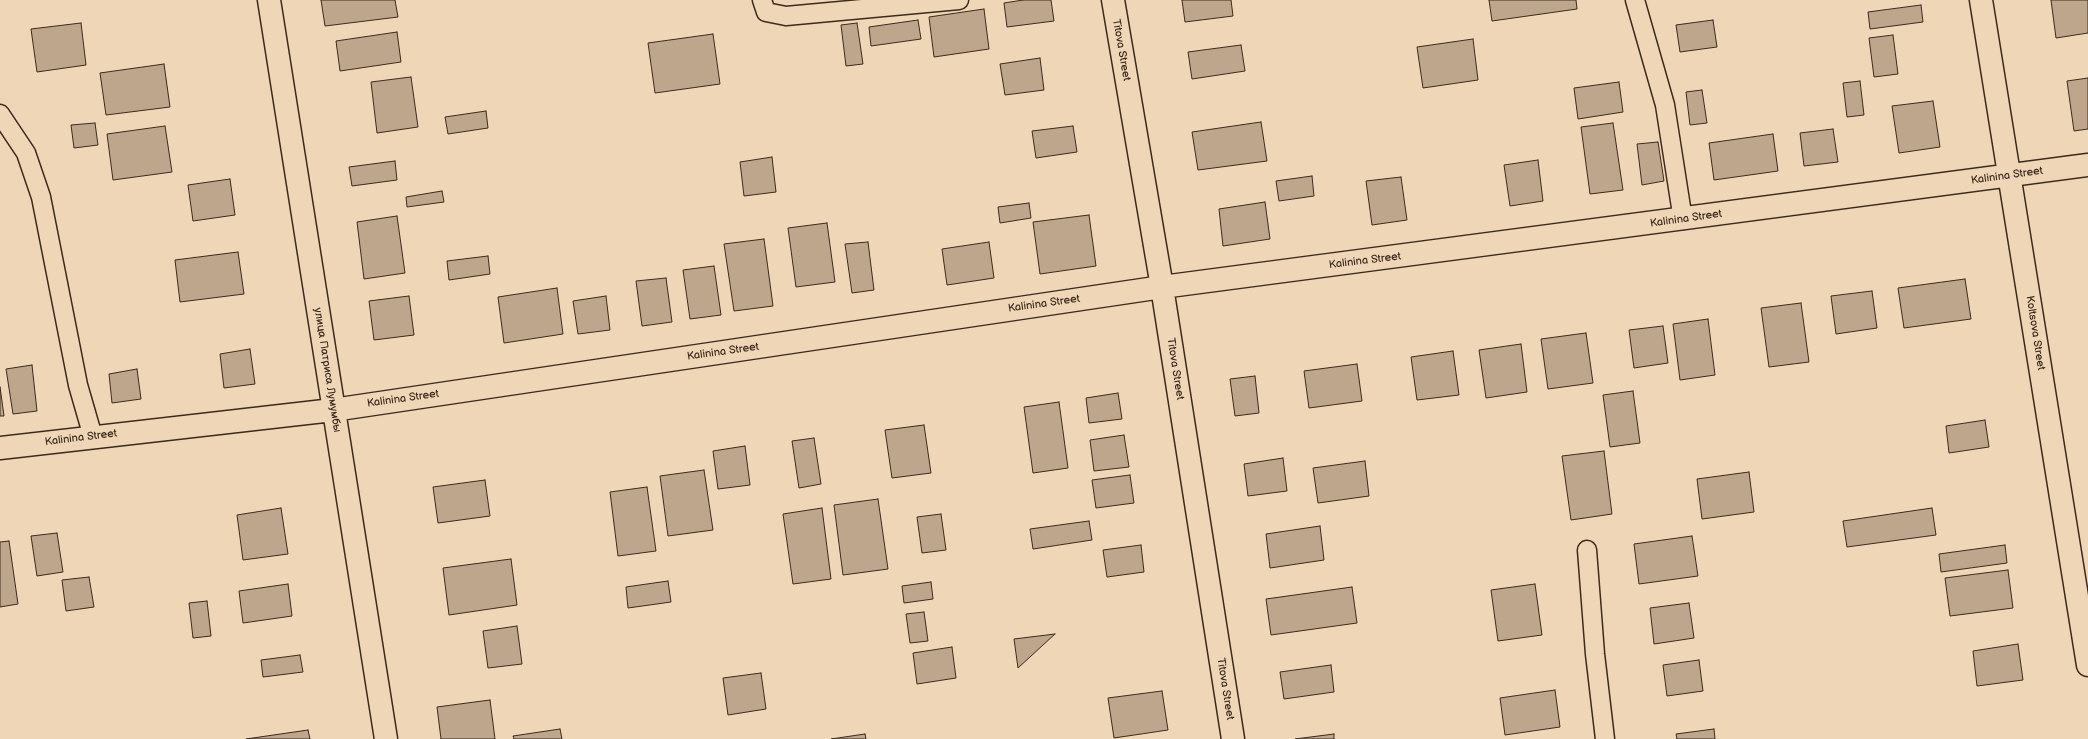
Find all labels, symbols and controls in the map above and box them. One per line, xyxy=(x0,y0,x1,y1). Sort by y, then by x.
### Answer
street label: Titova Street xyxy=(1109,18,1133,82)
street label: Kalinina Street xyxy=(1970,164,2044,188)
street label: Kalinina Street xyxy=(1649,207,1723,231)
street label: Kalinina Street xyxy=(1328,250,1402,272)
street label: Kalinina Street xyxy=(1007,292,1081,316)
street label: Koltsova Street xyxy=(2023,295,2047,371)
street label: улица Патриса Лумумбы xyxy=(311,307,343,433)
street label: Titova Street xyxy=(1164,337,1186,401)
street label: Kalinina Street xyxy=(686,340,760,364)
street label: Kalinina Street xyxy=(366,387,440,411)
street label: Kalinina Street xyxy=(44,427,118,449)
street label: Titova Street xyxy=(1214,657,1236,721)

